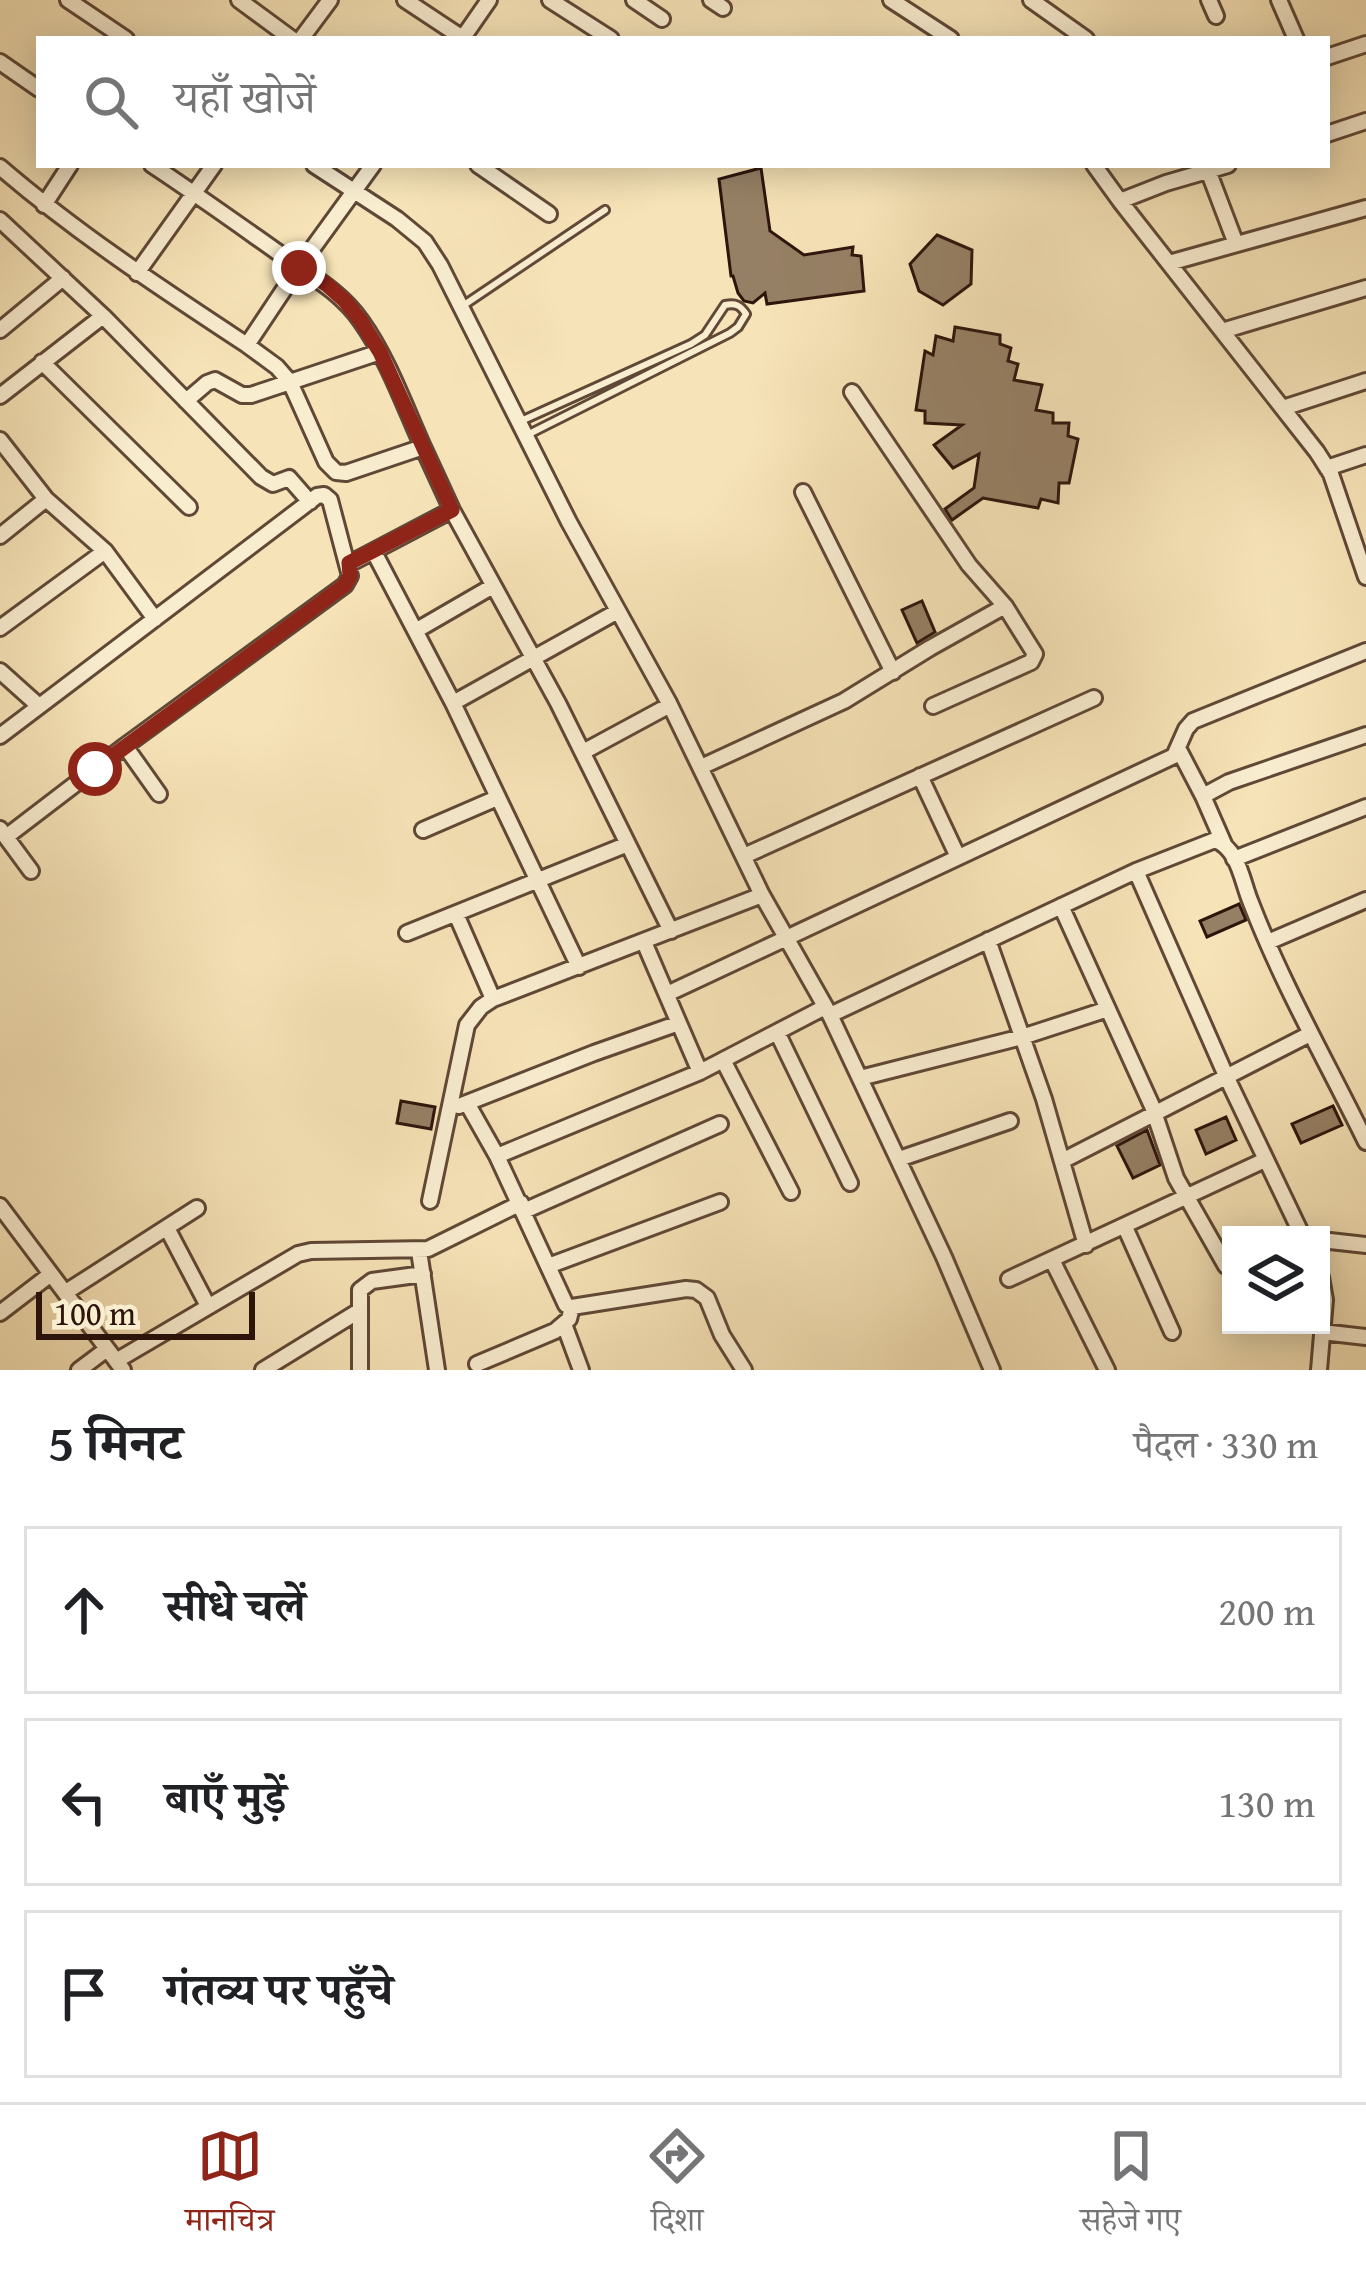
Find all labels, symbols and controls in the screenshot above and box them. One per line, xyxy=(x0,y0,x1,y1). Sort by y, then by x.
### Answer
search box xyxy=(36,36,1330,168)
text: यहाँ खोजें xyxy=(174,64,316,129)
icon: search xyxy=(78,69,144,135)
route end xyxy=(272,241,326,295)
route start xyxy=(68,742,122,796)
map controls xyxy=(1222,1226,1330,1334)
button: layers xyxy=(1222,1226,1330,1334)
scale bar xyxy=(36,1286,255,1339)
text: 100 m xyxy=(54,1289,136,1337)
text: 5 मिनट xyxy=(48,1404,182,1479)
text: पैदल · 330 m xyxy=(1134,1415,1318,1472)
text: सीधे चलें xyxy=(165,1572,305,1637)
icon: ahead xyxy=(51,1577,117,1643)
text: 200 m xyxy=(1218,1582,1315,1639)
text: बाएँ मुड़ें xyxy=(165,1764,286,1829)
icon: left xyxy=(51,1769,117,1835)
text: 130 m xyxy=(1218,1774,1315,1831)
text: गंतव्य पर पहुँचे xyxy=(165,1956,393,2021)
icon: arrive xyxy=(51,1961,117,2027)
tab: मानचित्र xyxy=(185,2123,274,2252)
tab: दिशा xyxy=(644,2123,710,2252)
tab: सहेजे गए xyxy=(1080,2123,1181,2252)

